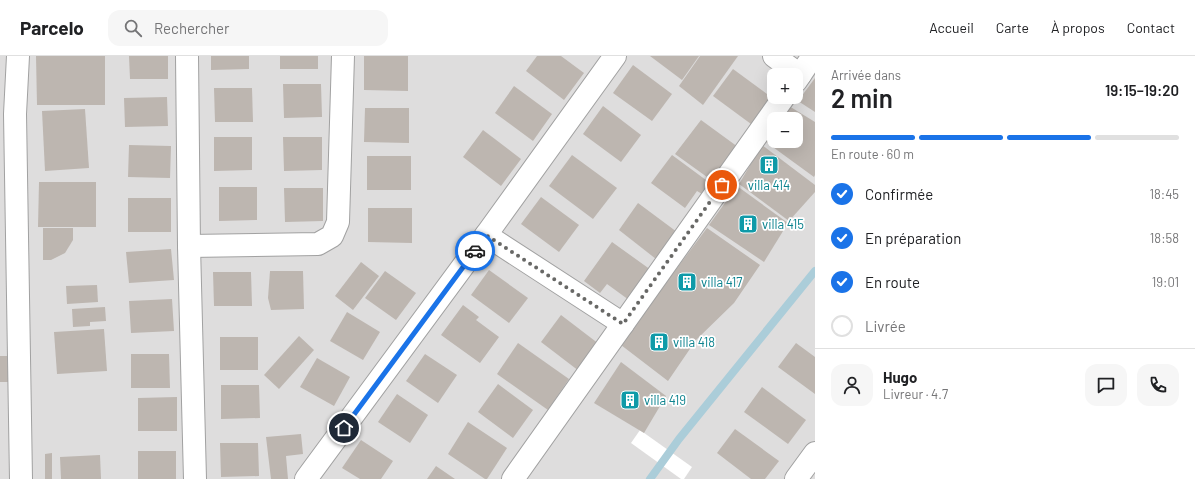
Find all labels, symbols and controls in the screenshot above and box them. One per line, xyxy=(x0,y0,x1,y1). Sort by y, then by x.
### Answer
search box xyxy=(108,10,388,46)
text: Parcelo xyxy=(20,16,84,39)
icon: search xyxy=(122,17,144,39)
text: Rechercher xyxy=(154,19,230,37)
text: Accueil xyxy=(929,19,974,36)
text: Carte xyxy=(996,19,1029,36)
text: À propos xyxy=(1051,19,1105,36)
text: Contact xyxy=(1127,19,1175,36)
text: Arrivée dans xyxy=(831,67,901,83)
map controls xyxy=(767,68,803,148)
button: + xyxy=(767,68,803,104)
text: 19:15–19:20 xyxy=(1105,81,1179,99)
text: 2 min xyxy=(831,82,893,113)
button: − xyxy=(767,112,803,148)
text: En route · 60 m xyxy=(831,146,914,162)
building icon: villa 414 xyxy=(758,154,780,176)
pin xyxy=(705,168,739,202)
icon: bag xyxy=(711,174,733,196)
place label: villa 414 xyxy=(748,177,790,193)
icon: check xyxy=(831,183,853,205)
text: Confirmée xyxy=(865,185,933,203)
text: 18:45 xyxy=(1149,186,1179,202)
building icon: villa 415 xyxy=(737,213,759,235)
place label: villa 415 xyxy=(762,216,804,232)
icon: check xyxy=(831,227,853,249)
text: En préparation xyxy=(865,229,961,247)
text: 18:58 xyxy=(1150,230,1179,246)
courier xyxy=(455,231,495,271)
icon: car xyxy=(464,240,486,262)
building icon: villa 417 xyxy=(676,271,698,293)
icon: check xyxy=(831,271,853,293)
text: En route xyxy=(865,273,920,291)
place label: villa 417 xyxy=(701,274,742,290)
text: 19:01 xyxy=(1152,274,1179,290)
text: Livrée xyxy=(865,317,906,335)
building icon: villa 418 xyxy=(648,331,670,353)
place label: villa 418 xyxy=(673,334,715,350)
button: person xyxy=(831,364,873,406)
button: chat xyxy=(1085,364,1127,406)
button: phone xyxy=(1137,364,1179,406)
text: Hugo xyxy=(883,368,917,386)
text: Livreur · 4.7 xyxy=(883,386,948,402)
building icon: villa 419 xyxy=(619,389,641,411)
place label: villa 419 xyxy=(644,392,686,408)
pin xyxy=(327,411,361,445)
icon: home xyxy=(333,417,355,439)

